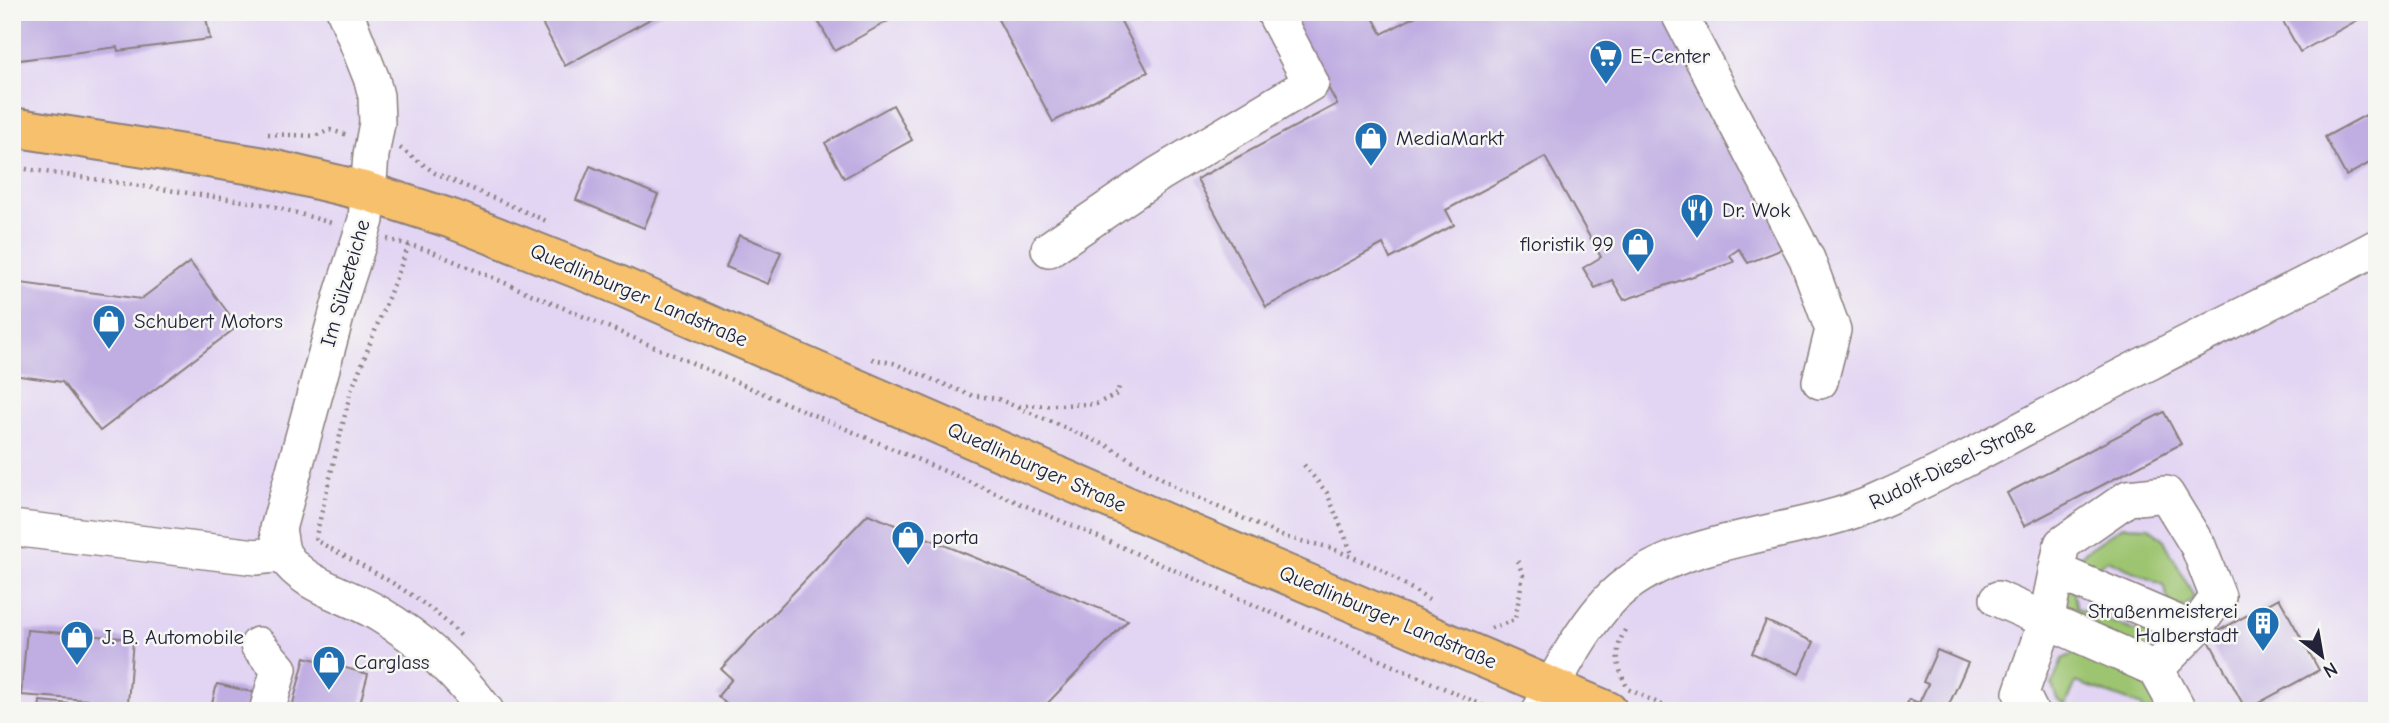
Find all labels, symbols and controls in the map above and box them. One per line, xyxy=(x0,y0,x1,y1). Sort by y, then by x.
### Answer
supermarket icon: E-Center xyxy=(1587,37,1625,86)
place label: E-Center xyxy=(1630,44,1711,68)
shop icon: MediaMarkt xyxy=(1352,119,1390,168)
place label: MediaMarkt xyxy=(1396,126,1505,150)
restaurant icon: Dr. Wok xyxy=(1678,191,1716,240)
place label: Dr. Wok xyxy=(1722,198,1790,222)
street label: Im Sülzeteiche xyxy=(315,217,375,349)
shop icon: floristik 99 xyxy=(1619,225,1657,274)
place label: floristik 99 xyxy=(1519,232,1614,256)
street label: Quedlinburger Landstraße xyxy=(527,238,751,352)
shop icon: Schubert Motors xyxy=(90,302,128,351)
place label: Schubert Motors xyxy=(134,309,283,333)
street label: Rudolf-Diesel-Straße xyxy=(1865,413,2039,515)
street label: Quedlinburger Straße xyxy=(944,417,1130,517)
shop icon: porta xyxy=(889,518,927,567)
place label: porta xyxy=(932,525,979,549)
street label: Quedlinburger Landstraße xyxy=(1276,560,1500,674)
place label: Straßenmeisterei Halberstadt xyxy=(2088,599,2239,647)
building icon: Straßenmeisterei Halberstadt xyxy=(2244,604,2282,653)
shop icon: J. B. Automobile xyxy=(58,618,96,667)
north arrow xyxy=(2288,622,2358,692)
place label: J. B. Automobile xyxy=(102,625,244,649)
shop icon: Carglass xyxy=(310,643,348,692)
place label: Carglass xyxy=(354,650,429,674)
text: N xyxy=(2319,657,2341,682)

